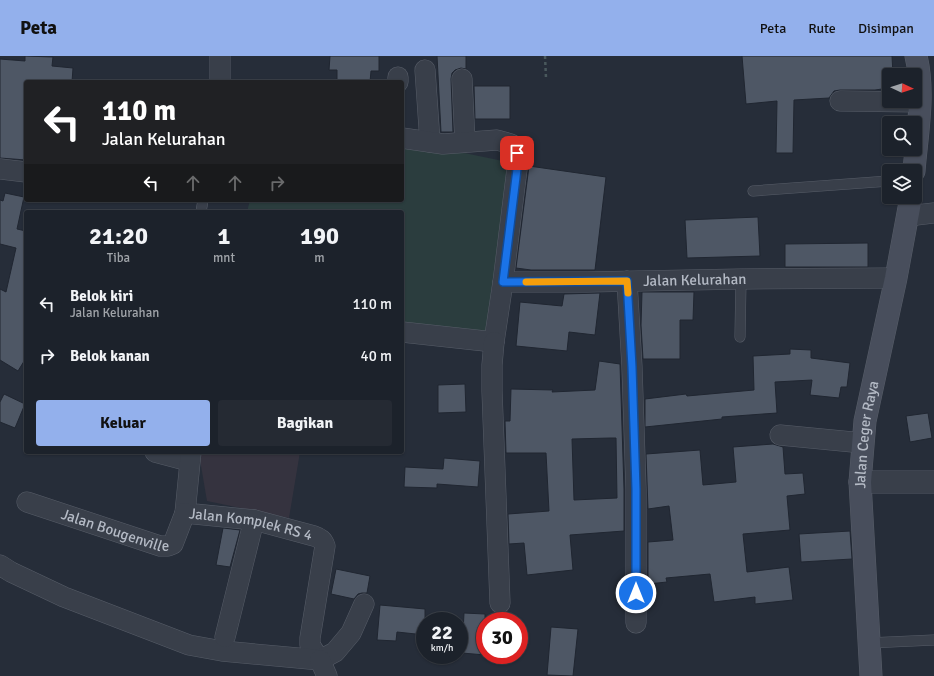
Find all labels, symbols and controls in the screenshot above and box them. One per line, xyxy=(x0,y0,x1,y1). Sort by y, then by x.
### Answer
text: Peta xyxy=(20,16,57,40)
text: Peta xyxy=(760,20,786,37)
text: Rute xyxy=(808,20,836,37)
text: Disimpan xyxy=(858,20,914,37)
north arrow xyxy=(882,68,922,108)
map controls xyxy=(882,68,922,204)
text: 110 m xyxy=(102,94,176,128)
icon: left xyxy=(36,96,88,148)
button: search xyxy=(882,116,922,156)
text: Jalan Kelurahan xyxy=(102,128,226,150)
pin xyxy=(500,136,534,170)
icon: arrive xyxy=(506,142,528,164)
button: layers xyxy=(882,164,922,204)
icon: left xyxy=(140,172,162,194)
icon: ahead xyxy=(182,172,204,194)
icon: ahead xyxy=(224,172,246,194)
icon: right xyxy=(266,172,288,194)
text: 21:20 xyxy=(89,221,148,251)
text: 1 xyxy=(218,221,230,251)
text: 190 xyxy=(300,221,339,251)
text: Tiba xyxy=(107,250,130,266)
text: mnt xyxy=(213,250,235,266)
text: m xyxy=(314,250,325,266)
street label: Jalan Kelurahan xyxy=(643,270,746,290)
text: Belok kiri xyxy=(70,287,133,305)
icon: left xyxy=(36,293,58,315)
text: 110 m xyxy=(352,295,392,313)
text: Jalan Kelurahan xyxy=(70,305,159,321)
icon: right xyxy=(36,345,58,367)
text: Belok kanan xyxy=(70,347,150,365)
text: 40 m xyxy=(361,347,392,365)
street label: Jalan Ceger Raya xyxy=(851,379,882,489)
button: Keluar xyxy=(36,400,210,446)
button: Bagikan xyxy=(218,400,392,446)
street label: Jalan Komplek RS 4 xyxy=(188,504,314,544)
street label: Jalan Bougenville xyxy=(59,505,169,555)
position arrow xyxy=(615,572,657,614)
speed limit sign: 30 xyxy=(476,612,528,664)
text: 22 xyxy=(431,620,453,645)
text: km/h xyxy=(431,642,453,654)

